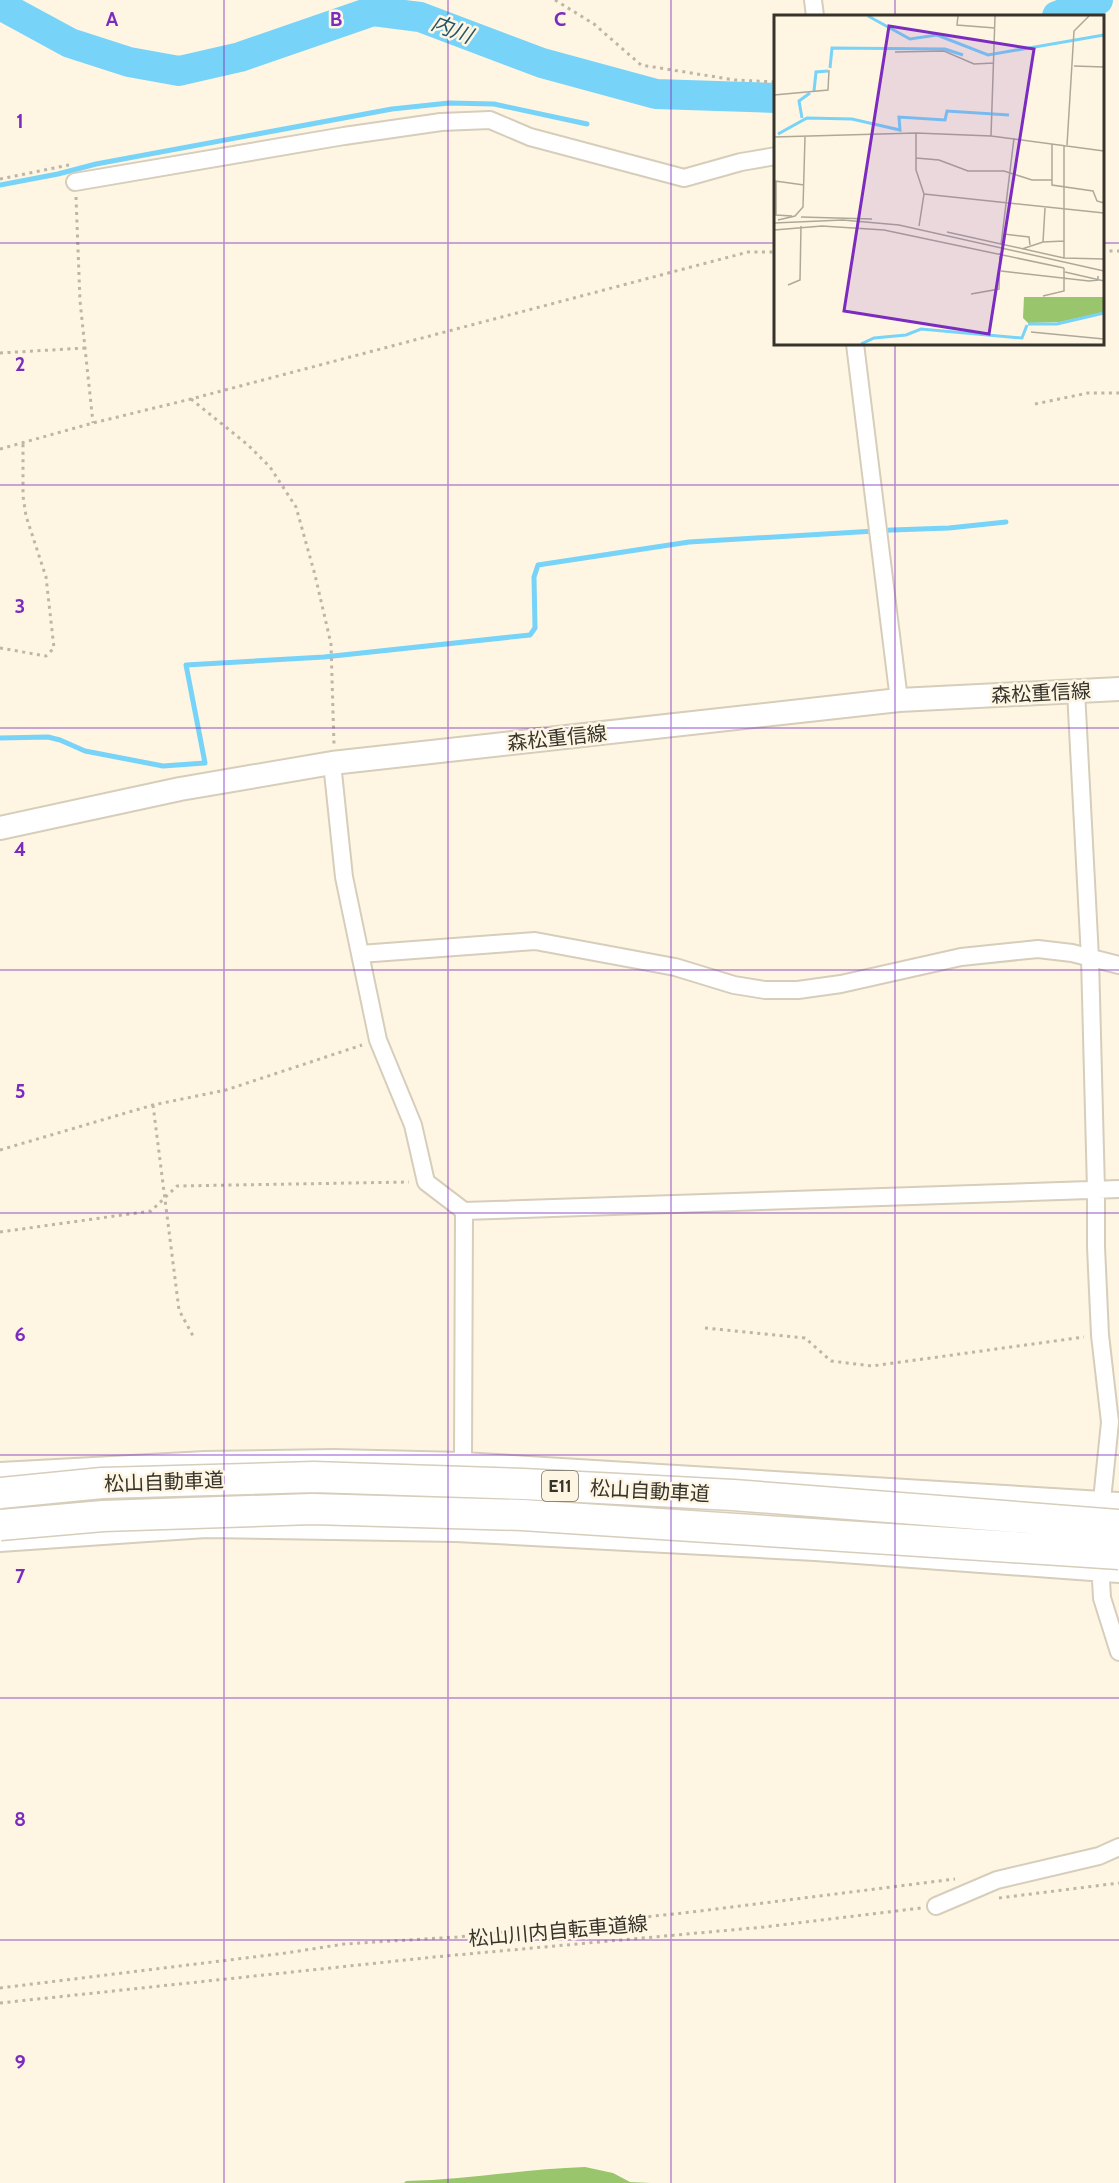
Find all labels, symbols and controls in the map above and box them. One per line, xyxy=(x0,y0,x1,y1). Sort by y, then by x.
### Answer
text: A xyxy=(106,7,119,31)
text: B xyxy=(330,7,342,31)
text: C xyxy=(554,7,566,31)
water label: 内川 xyxy=(428,10,478,49)
inset map xyxy=(774,15,1104,345)
text: 1 xyxy=(16,109,24,133)
text: 2 xyxy=(15,352,25,376)
text: 3 xyxy=(15,594,25,618)
street label: 森松重信線 xyxy=(990,678,1092,708)
street label: 森松重信線 xyxy=(506,721,608,755)
text: 4 xyxy=(14,837,26,861)
text: 5 xyxy=(15,1079,25,1103)
text: 6 xyxy=(14,1322,26,1346)
street label: 松山自動車道 xyxy=(104,1468,224,1496)
road number: E11 xyxy=(542,1471,578,1501)
street label: 松山自動車道 xyxy=(589,1476,711,1506)
text: 7 xyxy=(15,1564,26,1588)
text: 8 xyxy=(14,1807,26,1831)
street label: 松山川内自転車道線 xyxy=(467,1911,649,1951)
text: 9 xyxy=(14,2050,26,2074)

